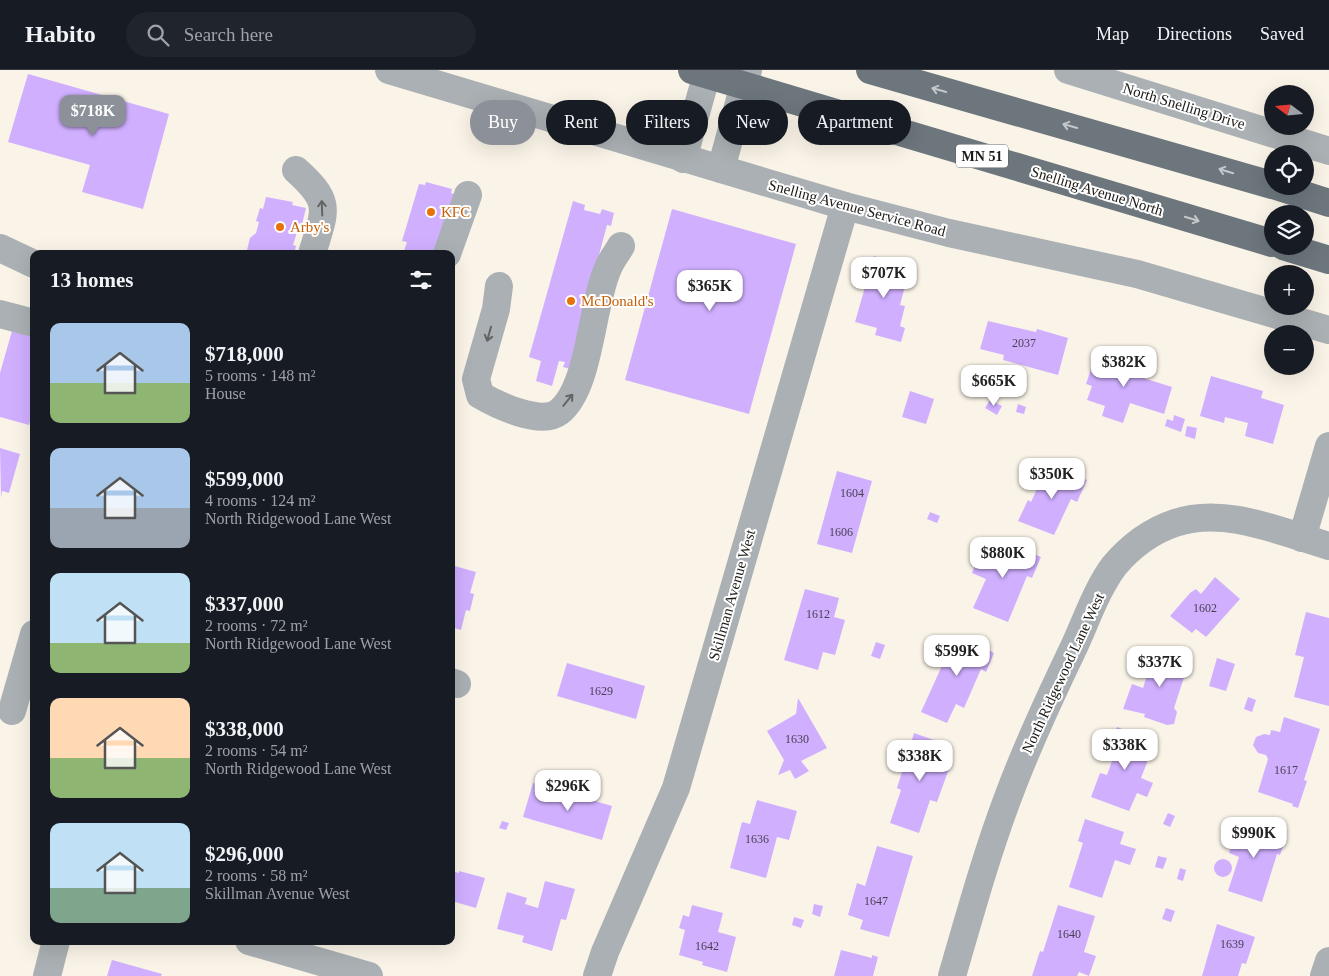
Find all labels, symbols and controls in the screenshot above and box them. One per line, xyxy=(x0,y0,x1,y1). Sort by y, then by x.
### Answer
search box xyxy=(126,12,476,57)
text: Habito xyxy=(25,21,96,47)
icon: search xyxy=(144,21,172,49)
text: Search here xyxy=(184,24,273,45)
text: Map xyxy=(1096,24,1129,44)
text: Directions xyxy=(1157,24,1232,44)
text: Saved xyxy=(1260,24,1304,44)
street label: North Snelling Drive xyxy=(1121,80,1247,132)
one-way arrow xyxy=(932,84,948,94)
north arrow xyxy=(1264,85,1314,135)
map controls xyxy=(1264,85,1314,375)
pin: $718K xyxy=(58,94,128,137)
chip: Buy xyxy=(470,100,536,145)
chip: Rent xyxy=(546,100,616,145)
chip: Filters xyxy=(626,100,708,145)
chip: New xyxy=(718,100,788,145)
chip: Apartment xyxy=(798,100,911,145)
text: $718K xyxy=(71,102,115,119)
one-way arrow xyxy=(1062,121,1078,131)
road number: MN 51 xyxy=(956,144,1008,168)
button: locate xyxy=(1264,145,1314,195)
street label: Snelling Avenue North xyxy=(1029,163,1165,219)
one-way arrow xyxy=(1218,165,1234,175)
street label: Snelling Avenue Service Road xyxy=(767,177,948,239)
one-way arrow xyxy=(318,200,327,216)
place label: KFC xyxy=(441,204,470,220)
button: layers xyxy=(1264,205,1314,255)
marker: KFC xyxy=(425,206,437,218)
one-way arrow xyxy=(1183,214,1199,224)
place label: Arby's xyxy=(290,219,330,235)
marker: Arby's xyxy=(274,221,286,233)
pin: $707K xyxy=(849,256,919,299)
text: $707K xyxy=(862,264,906,281)
button: + xyxy=(1264,265,1314,315)
icon: filters xyxy=(407,266,435,294)
text: 13 homes xyxy=(50,268,133,292)
pin: $365K xyxy=(675,270,745,312)
text: $365K xyxy=(688,277,732,294)
place label: McDonald's xyxy=(581,293,654,309)
marker: McDonald's xyxy=(565,295,577,307)
one-way arrow xyxy=(484,325,494,341)
button: − xyxy=(1264,325,1314,375)
house number: 2037 xyxy=(1012,336,1036,350)
text: $718,000 xyxy=(205,342,284,366)
icon: home xyxy=(90,343,150,403)
pin: $382K xyxy=(1089,346,1159,388)
text: $382K xyxy=(1102,353,1146,370)
pin: $665K xyxy=(959,364,1029,407)
text: 5 rooms · 148 m² xyxy=(205,367,316,384)
text: $665K xyxy=(972,372,1016,389)
text: House xyxy=(205,385,246,402)
one-way arrow xyxy=(563,394,574,407)
pin: $350K xyxy=(1017,458,1087,500)
text: $350K xyxy=(1030,465,1074,482)
text: $599,000 xyxy=(205,467,284,491)
icon: home xyxy=(90,468,150,528)
house number: 1604 xyxy=(840,486,864,500)
text: 4 rooms · 124 m² xyxy=(205,492,316,509)
text: North Ridgewood Lane West xyxy=(205,510,391,527)
house number: 1606 xyxy=(829,525,853,539)
street label: Skillman Avenue West xyxy=(706,527,759,662)
pin: $880K xyxy=(968,536,1038,579)
text: $880K xyxy=(981,544,1025,561)
street label: North Ridgewood Lane West xyxy=(1019,590,1108,756)
text: $337,000 xyxy=(205,592,284,616)
icon: home xyxy=(90,593,150,653)
house number: 1602 xyxy=(1193,601,1217,615)
house number: 1612 xyxy=(806,607,830,621)
text: 2 rooms · 72 m² xyxy=(205,617,308,634)
pin: $599K xyxy=(922,634,992,677)
text: North Ridgewood Lane West xyxy=(205,635,391,652)
text: $599K xyxy=(935,642,979,659)
pin: $337K xyxy=(1125,646,1195,688)
text: $337K xyxy=(1138,653,1182,670)
house number: 1629 xyxy=(589,684,613,698)
text: $338,000 xyxy=(205,717,284,741)
icon: home xyxy=(90,718,150,778)
pin: $338K xyxy=(1090,728,1160,771)
house number: 1630 xyxy=(785,732,809,746)
text: $338K xyxy=(1103,736,1147,753)
pin: $338K xyxy=(885,740,955,782)
text: 2 rooms · 54 m² xyxy=(205,742,308,759)
text: $338K xyxy=(898,747,942,764)
text: North Ridgewood Lane West xyxy=(205,760,391,777)
house number: 1617 xyxy=(1274,763,1298,777)
pin: $296K xyxy=(533,770,603,812)
text: $296K xyxy=(546,777,590,794)
pin: $990K xyxy=(1219,816,1289,859)
text: $990K xyxy=(1232,824,1276,841)
house number: 1636 xyxy=(745,832,769,846)
text: $296,000 xyxy=(205,842,284,866)
icon: home xyxy=(90,843,150,903)
text: 2 rooms · 58 m² xyxy=(205,867,308,884)
text: Skillman Avenue West xyxy=(205,885,350,902)
house number: 1647 xyxy=(864,894,888,908)
house number: 1640 xyxy=(1057,927,1081,941)
house number: 1639 xyxy=(1220,937,1244,951)
house number: 1642 xyxy=(695,939,719,953)

